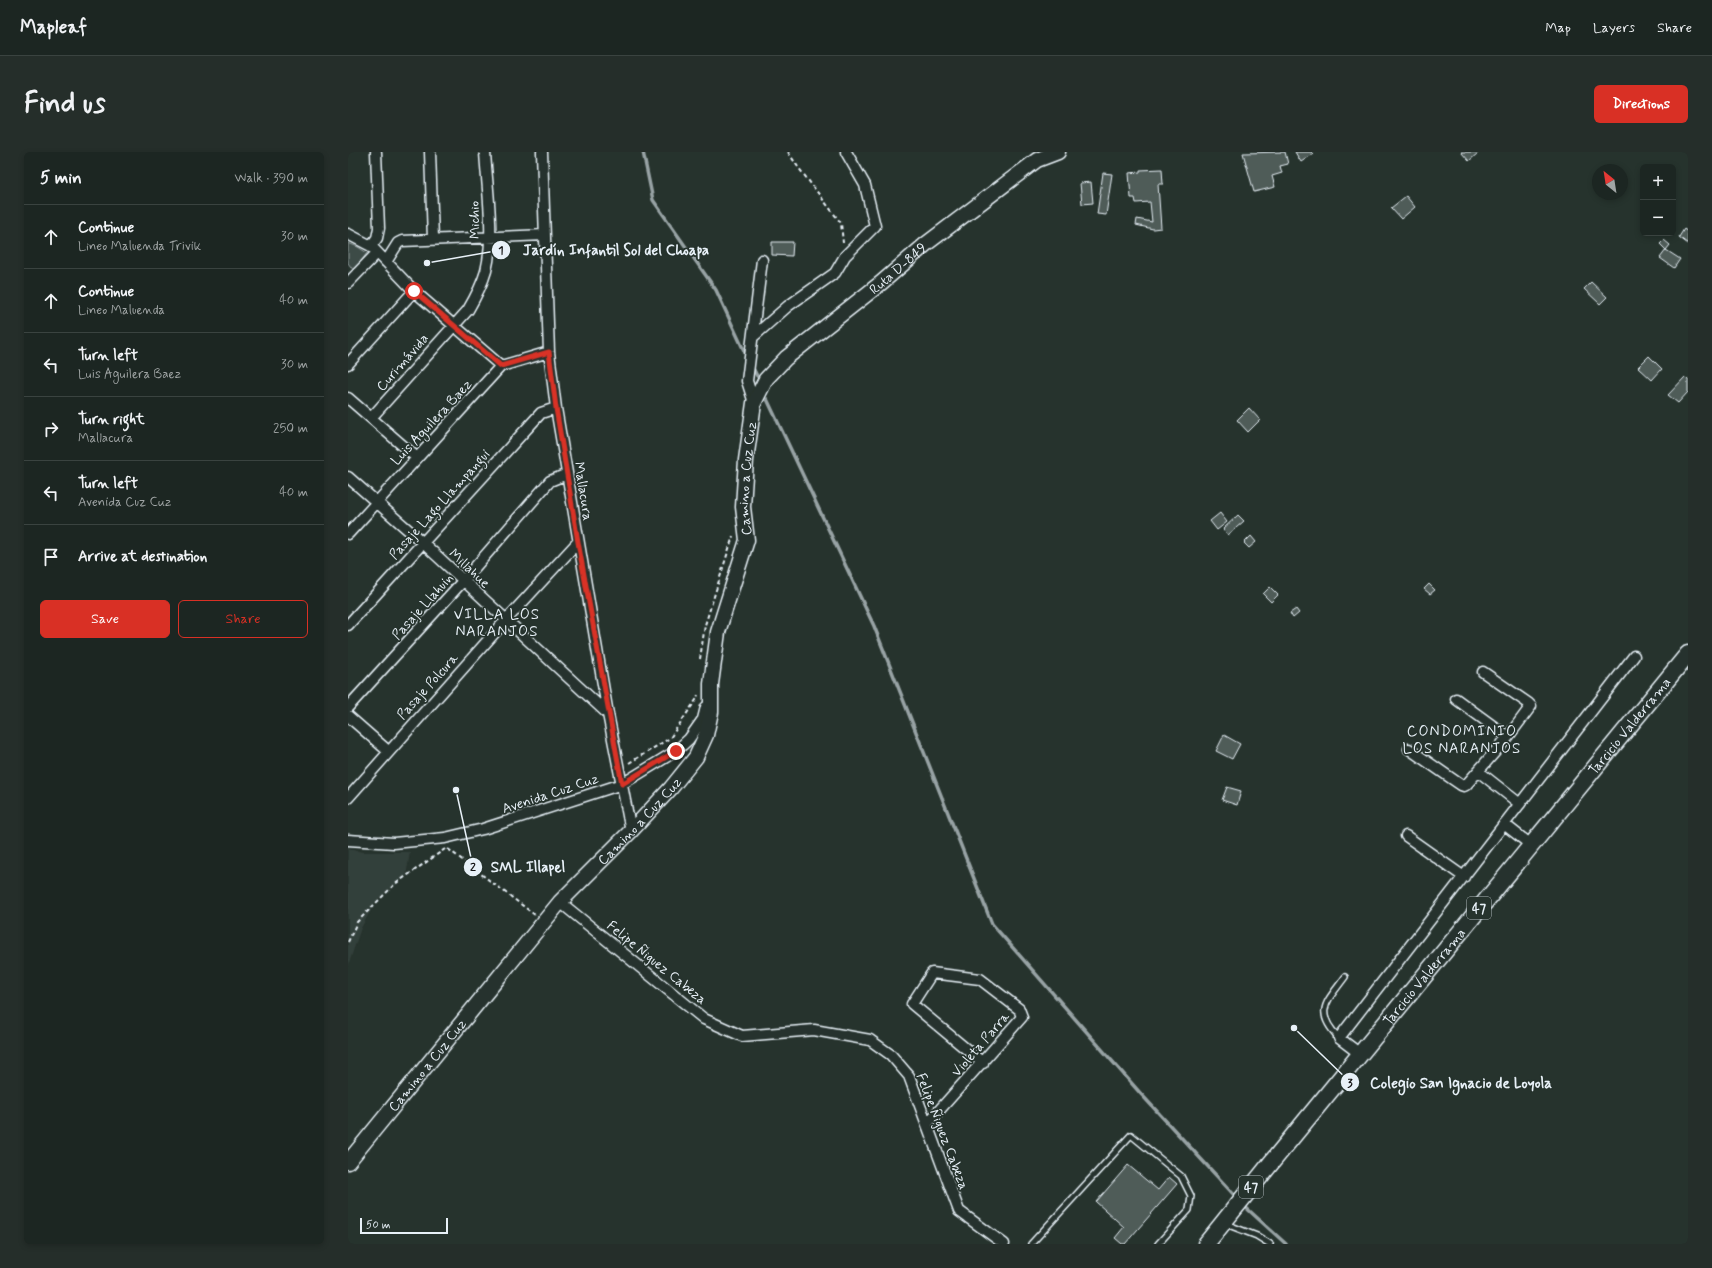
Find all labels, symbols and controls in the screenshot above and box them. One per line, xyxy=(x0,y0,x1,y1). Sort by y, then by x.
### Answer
text: Mapleaf xyxy=(20,15,87,40)
text: Map xyxy=(1545,19,1571,37)
text: Layers xyxy=(1593,19,1635,37)
text: Share xyxy=(1657,19,1692,37)
button: Directions xyxy=(1594,85,1688,123)
text: Find us xyxy=(24,86,105,123)
north arrow xyxy=(1592,164,1628,200)
map controls xyxy=(1640,164,1676,236)
button: + xyxy=(1640,164,1676,200)
text: 5 min xyxy=(40,167,82,189)
text: Walk · 390 m xyxy=(235,170,308,187)
button: − xyxy=(1640,200,1676,236)
street label: Michio xyxy=(466,201,484,239)
text: Continue xyxy=(78,218,134,238)
icon: ahead xyxy=(40,226,62,248)
text: 30 m xyxy=(281,228,308,245)
callout: Jardín Infantil Sol del Choapa xyxy=(491,236,720,263)
text: Lineo Maluenda Trivik xyxy=(78,238,201,255)
street label: Ruta D-849 xyxy=(866,239,931,299)
text: Jardín Infantil Sol del Choapa xyxy=(523,241,709,261)
text: 1 xyxy=(498,243,504,259)
text: Continue xyxy=(78,282,134,302)
route start xyxy=(405,282,423,300)
icon: ahead xyxy=(40,290,62,312)
text: 40 m xyxy=(279,292,308,309)
text: Lineo Maluenda xyxy=(78,302,165,319)
street label: Curimávida xyxy=(373,330,433,395)
text: Turn left xyxy=(78,346,138,366)
icon: left xyxy=(40,354,62,376)
text: 30 m xyxy=(281,356,308,373)
text: Luis Aguilera Baez xyxy=(78,366,181,383)
street label: Luis Aguilera Baez xyxy=(387,376,477,470)
text: Turn right xyxy=(78,410,145,430)
icon: right xyxy=(40,418,62,440)
text: 250 m xyxy=(273,420,308,437)
street label: Camino a Cuz Cuz xyxy=(735,420,761,536)
text: Mallacura xyxy=(78,430,133,447)
street label: Pasaje Lago Llampangui xyxy=(385,446,496,565)
street label: Mallacura xyxy=(569,460,597,522)
text: Turn left xyxy=(78,474,138,494)
icon: left xyxy=(40,482,62,504)
text: 40 m xyxy=(279,484,308,501)
text: Avenida Cuz Cuz xyxy=(78,494,171,511)
street label: Millahue xyxy=(445,545,494,592)
icon: arrive xyxy=(40,546,62,568)
text: Arrive at destination xyxy=(78,547,207,567)
street label: Pasaje Llahuin xyxy=(388,570,457,644)
button: Save xyxy=(40,600,170,638)
button: Share xyxy=(178,600,308,638)
district label: VILLA LOS NARANJOS xyxy=(454,605,540,642)
street label: Pasaje Polcura xyxy=(393,649,463,724)
street label: Tarcicio Valderrama xyxy=(1585,674,1675,779)
district label: CONDOMINIO LOS NARANJOS xyxy=(1403,722,1521,759)
route end xyxy=(667,742,685,760)
street label: Avenida Cuz Cuz xyxy=(500,770,601,818)
street label: Camino a Cuz Cuz xyxy=(594,774,686,869)
callout: SML Illapel xyxy=(463,854,574,881)
text: SML Illapel xyxy=(491,858,566,878)
text: 2 xyxy=(470,860,476,876)
road number: 47 xyxy=(1467,897,1491,919)
street label: Felipe Ñiguez Cabeza xyxy=(603,917,710,1009)
street label: Tarcicio Valderrama xyxy=(1379,925,1470,1030)
street label: Violeta Parra xyxy=(948,1008,1014,1081)
street label: Camino a Cuz Cuz xyxy=(385,1016,471,1116)
callout: Colegio San Ignacio de Loyola xyxy=(1340,1069,1563,1096)
street label: Felipe Ñiguez Cabeza xyxy=(912,1071,973,1192)
text: Colegio San Ignacio de Loyola xyxy=(1370,1074,1552,1096)
text: 3 xyxy=(1347,1076,1353,1092)
road number: 47 xyxy=(1239,1176,1263,1198)
scale bar xyxy=(360,1216,448,1235)
text: 50 m xyxy=(366,1218,391,1232)

